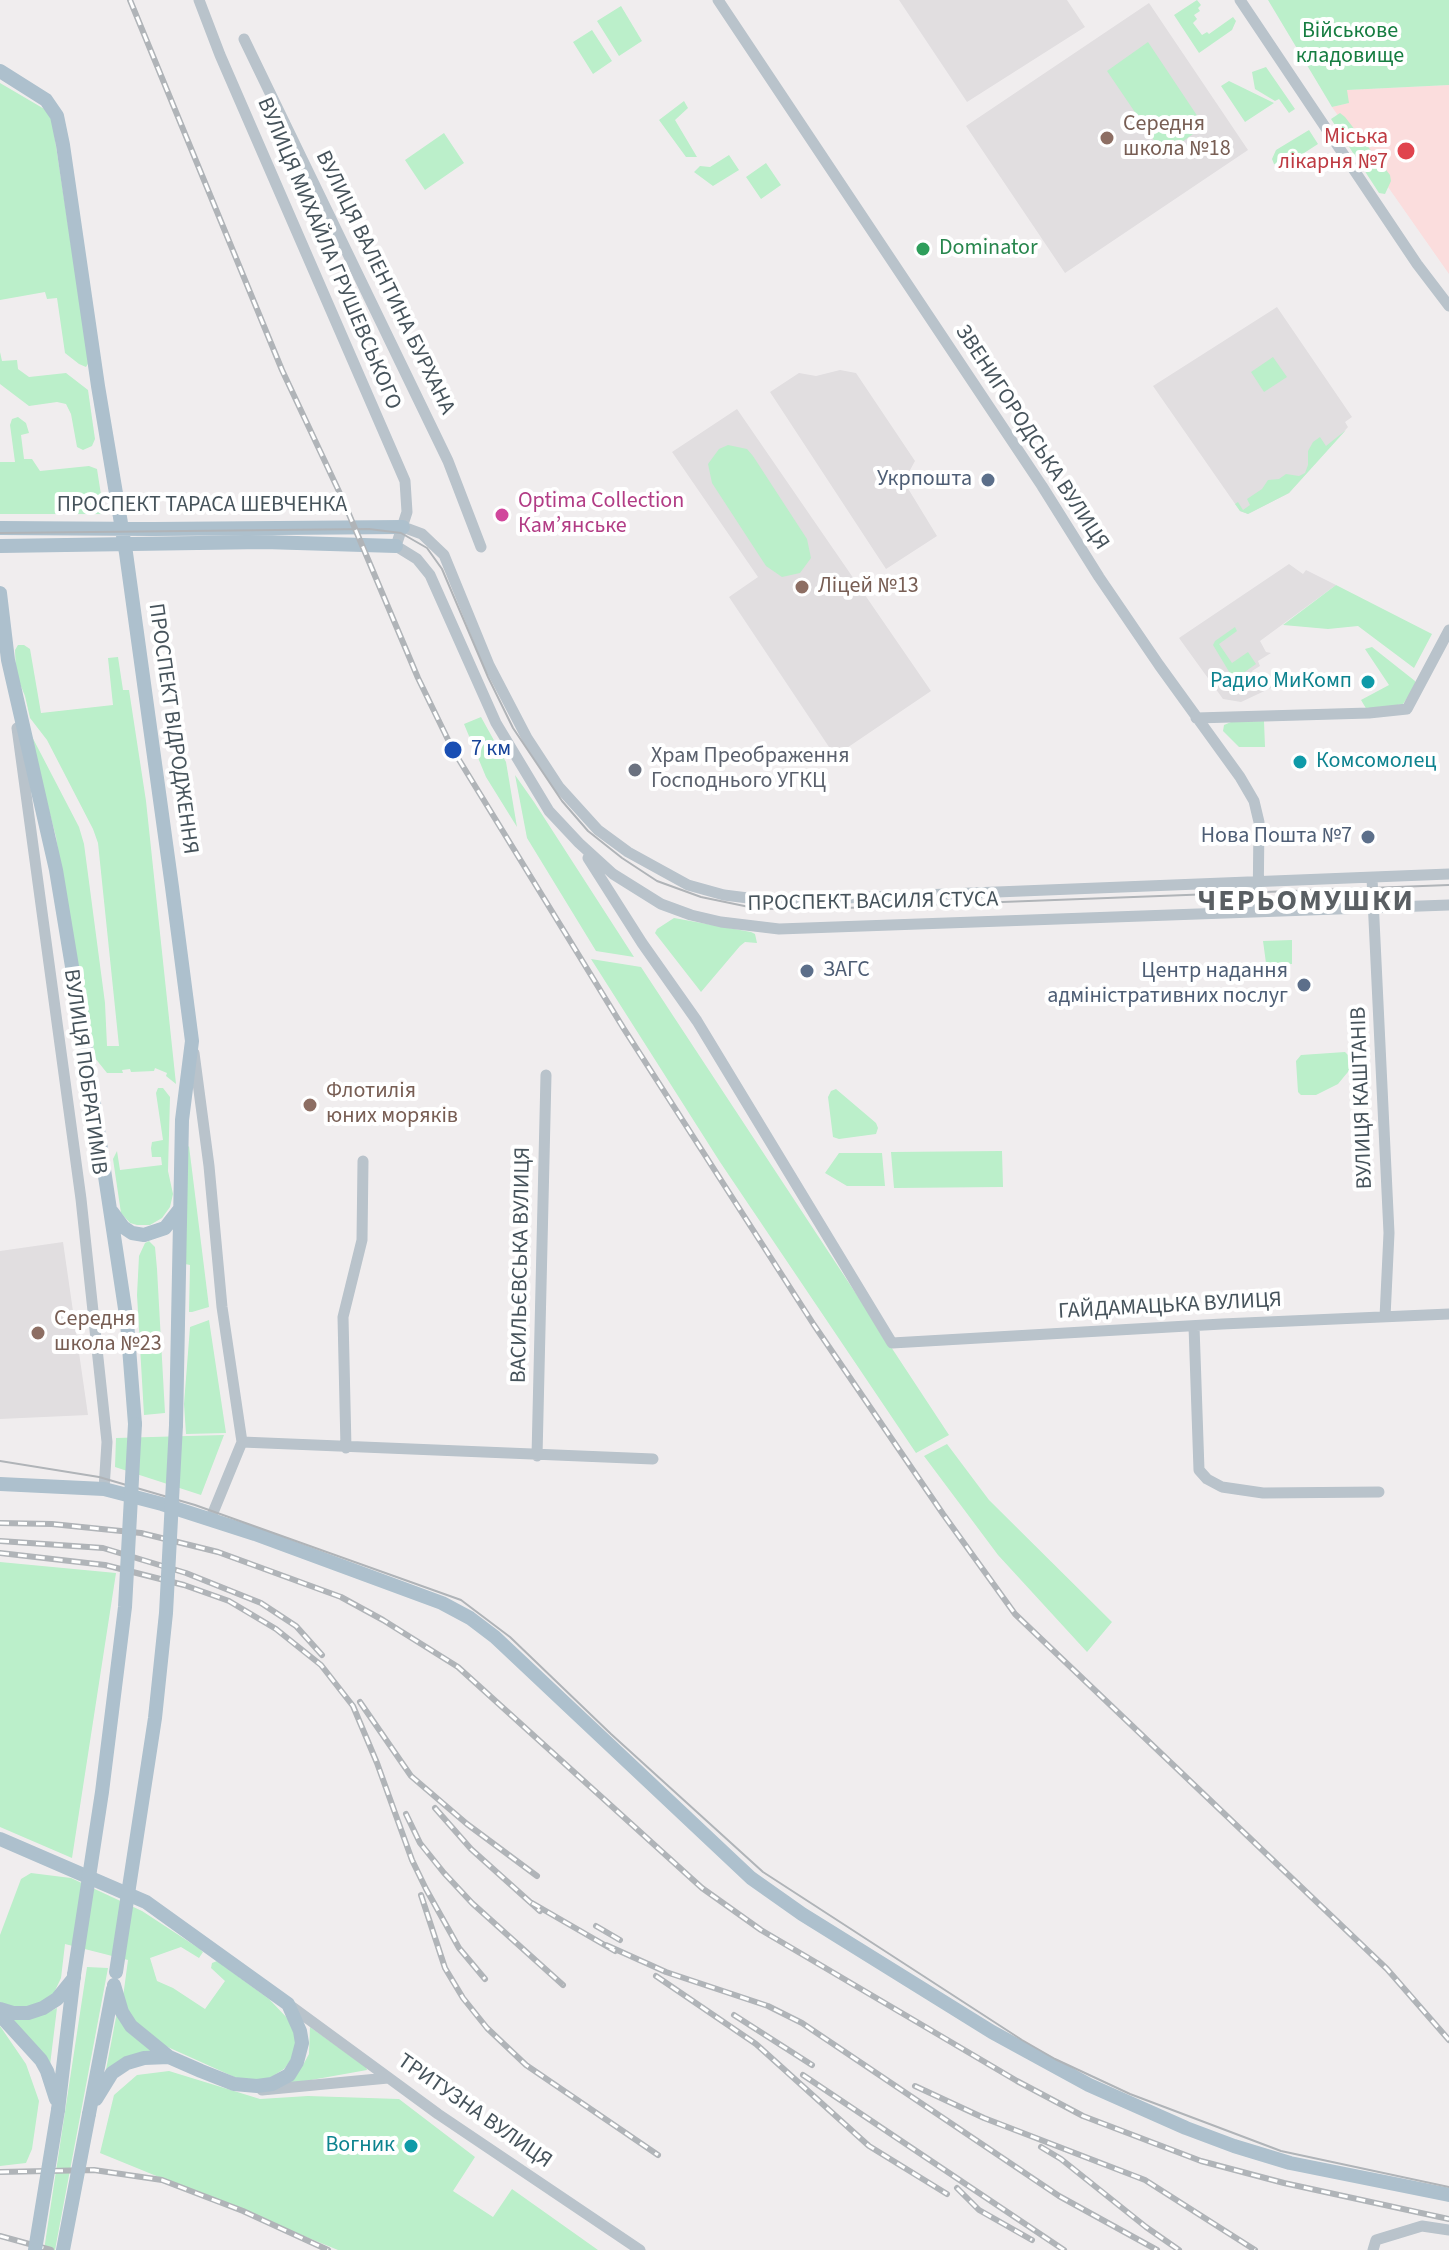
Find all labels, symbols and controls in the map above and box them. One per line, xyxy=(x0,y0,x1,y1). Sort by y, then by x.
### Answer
park label: Військове кладовище xyxy=(1296,19,1404,70)
street label: ВУЛИЦЯ МИХАЙЛА ГРУШЕВСЬКОГО xyxy=(250,94,406,414)
place label: Середня школа №18 xyxy=(1123,112,1231,164)
place label: Міська лікарня №7 xyxy=(1278,125,1388,176)
marker: Середня школа №18 xyxy=(1098,129,1116,147)
marker: Міська лікарня №7 xyxy=(1395,140,1417,162)
street label: ВУЛИЦЯ ВАЛЕНТИНА БУРХАНА xyxy=(309,147,459,419)
place label: Dominator xyxy=(939,236,1038,262)
marker: Dominator xyxy=(914,240,932,258)
street label: ЗВЕНИГОРОДСЬКА ВУЛИЦЯ xyxy=(948,320,1114,556)
place label: Укрпошта xyxy=(877,467,972,493)
marker: Укрпошта xyxy=(979,471,997,489)
place label: Optima Collection Кам’янське xyxy=(518,489,684,540)
street label: ПРОСПЕКТ ТАРАСА ШЕВЧЕНКА xyxy=(57,493,347,519)
marker: Optima Collection Кам’янське xyxy=(493,506,511,524)
place label: Ліцей №13 xyxy=(818,574,919,600)
marker: Ліцей №13 xyxy=(793,578,811,596)
street label: ПРОСПЕКТ ВІДРОДЖЕННЯ xyxy=(141,602,203,856)
place label: Радио МиКомп xyxy=(1210,669,1352,695)
marker: Радио МиКомп xyxy=(1359,673,1377,691)
place label: 7 км xyxy=(471,737,511,763)
marker: 7 км xyxy=(442,739,464,761)
place label: Храм Преображення Господнього УГКЦ xyxy=(651,744,850,796)
place label: Комсомолец xyxy=(1316,749,1437,775)
marker: Комсомолец xyxy=(1291,753,1309,771)
marker: Храм Преображення Господнього УГКЦ xyxy=(626,761,644,779)
place label: Нова Пошта №7 xyxy=(1201,824,1352,850)
marker: Нова Пошта №7 xyxy=(1359,828,1377,846)
district label: ЧЕРЬОМУШКИ xyxy=(1197,885,1415,921)
street label: ПРОСПЕКТ ВАСИЛЯ СТУСА xyxy=(747,888,999,918)
place label: ЗАГС xyxy=(823,958,870,984)
place label: Центр надання адміністративних послуг xyxy=(1047,959,1288,1010)
marker: ЗАГС xyxy=(798,962,816,980)
street label: ВУЛИЦЯ ПОБРАТИМІВ xyxy=(57,968,111,1176)
marker: Центр надання адміністративних послуг xyxy=(1295,976,1313,994)
street label: ВУЛИЦЯ КАШТАНІВ xyxy=(1347,1006,1379,1190)
place label: Флотилія юних моряків xyxy=(326,1079,458,1130)
marker: Флотилія юних моряків xyxy=(301,1096,319,1114)
street label: ВАСИЛЬЄВСЬКА ВУЛИЦЯ xyxy=(507,1147,537,1383)
street label: ГАЙДАМАЦЬКА ВУЛИЦЯ xyxy=(1057,1288,1283,1326)
place label: Середня школа №23 xyxy=(54,1307,162,1358)
marker: Середня школа №23 xyxy=(29,1324,47,1342)
street label: ТРИТУЗНА ВУЛИЦЯ xyxy=(392,2049,556,2175)
place label: Вогник xyxy=(325,2133,395,2159)
marker: Вогник xyxy=(402,2137,420,2155)

